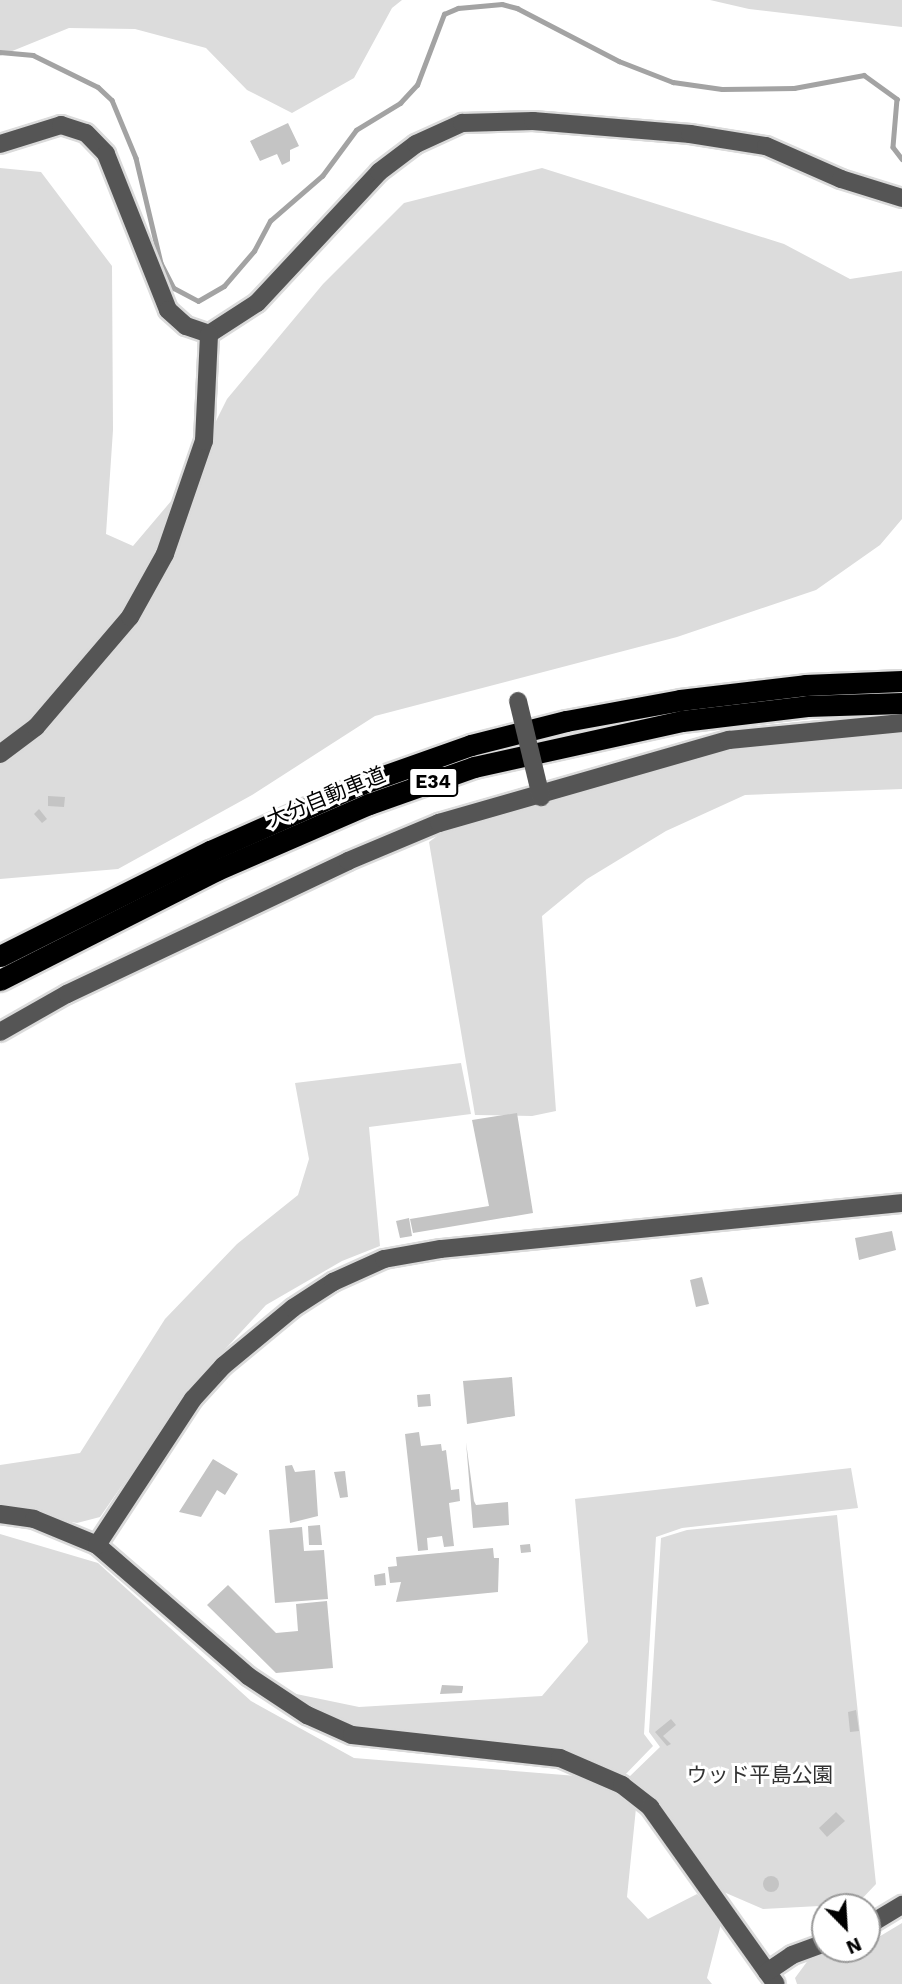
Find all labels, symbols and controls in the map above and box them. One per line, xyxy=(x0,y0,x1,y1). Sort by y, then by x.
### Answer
street label: 大分自動車道 xyxy=(263,762,389,832)
road number: E34 xyxy=(407,766,459,797)
park label: ウッド平島公園 xyxy=(687,1762,833,1788)
north arrow xyxy=(811,1893,881,1963)
text: N xyxy=(843,1932,865,1959)

